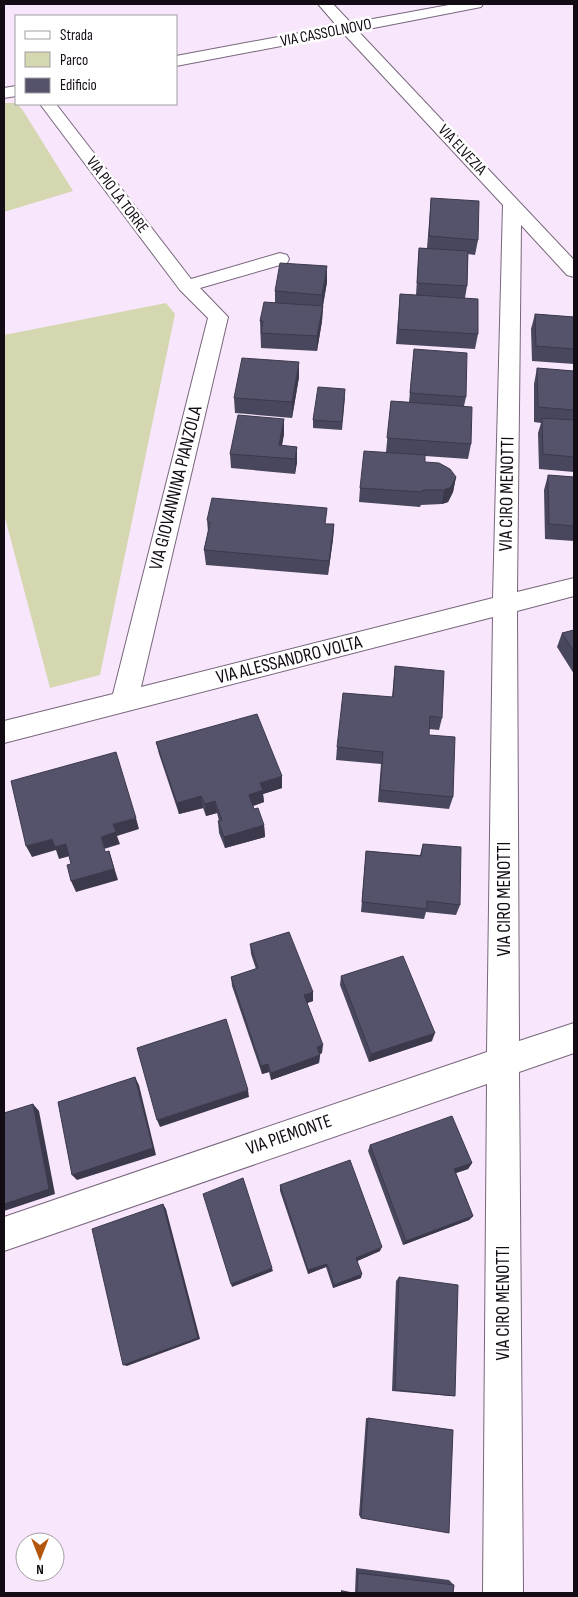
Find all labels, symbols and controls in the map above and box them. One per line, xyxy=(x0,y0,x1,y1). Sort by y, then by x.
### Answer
legend xyxy=(15,15,178,105)
street label: VIA CASSOLNOVO xyxy=(279,15,373,51)
text: Strada xyxy=(60,26,93,45)
text: Parco xyxy=(60,51,88,70)
text: Edificio xyxy=(60,76,97,95)
street label: VIA ELVEZIA xyxy=(434,121,490,179)
street label: VIA PIO LA TORRE xyxy=(82,153,152,237)
street label: VIA GIOVANNINA PIANZOLA xyxy=(144,403,208,572)
street label: VIA CIRO MENOTTI xyxy=(494,436,520,552)
street label: VIA ALESSANDRO VOLTA xyxy=(214,631,365,689)
street label: VIA CIRO MENOTTI xyxy=(493,842,516,956)
street label: VIA PIEMONTE xyxy=(243,1110,335,1160)
street label: VIA CIRO MENOTTI xyxy=(492,1246,515,1360)
north arrow xyxy=(15,1532,65,1582)
text: N xyxy=(36,1561,44,1578)

